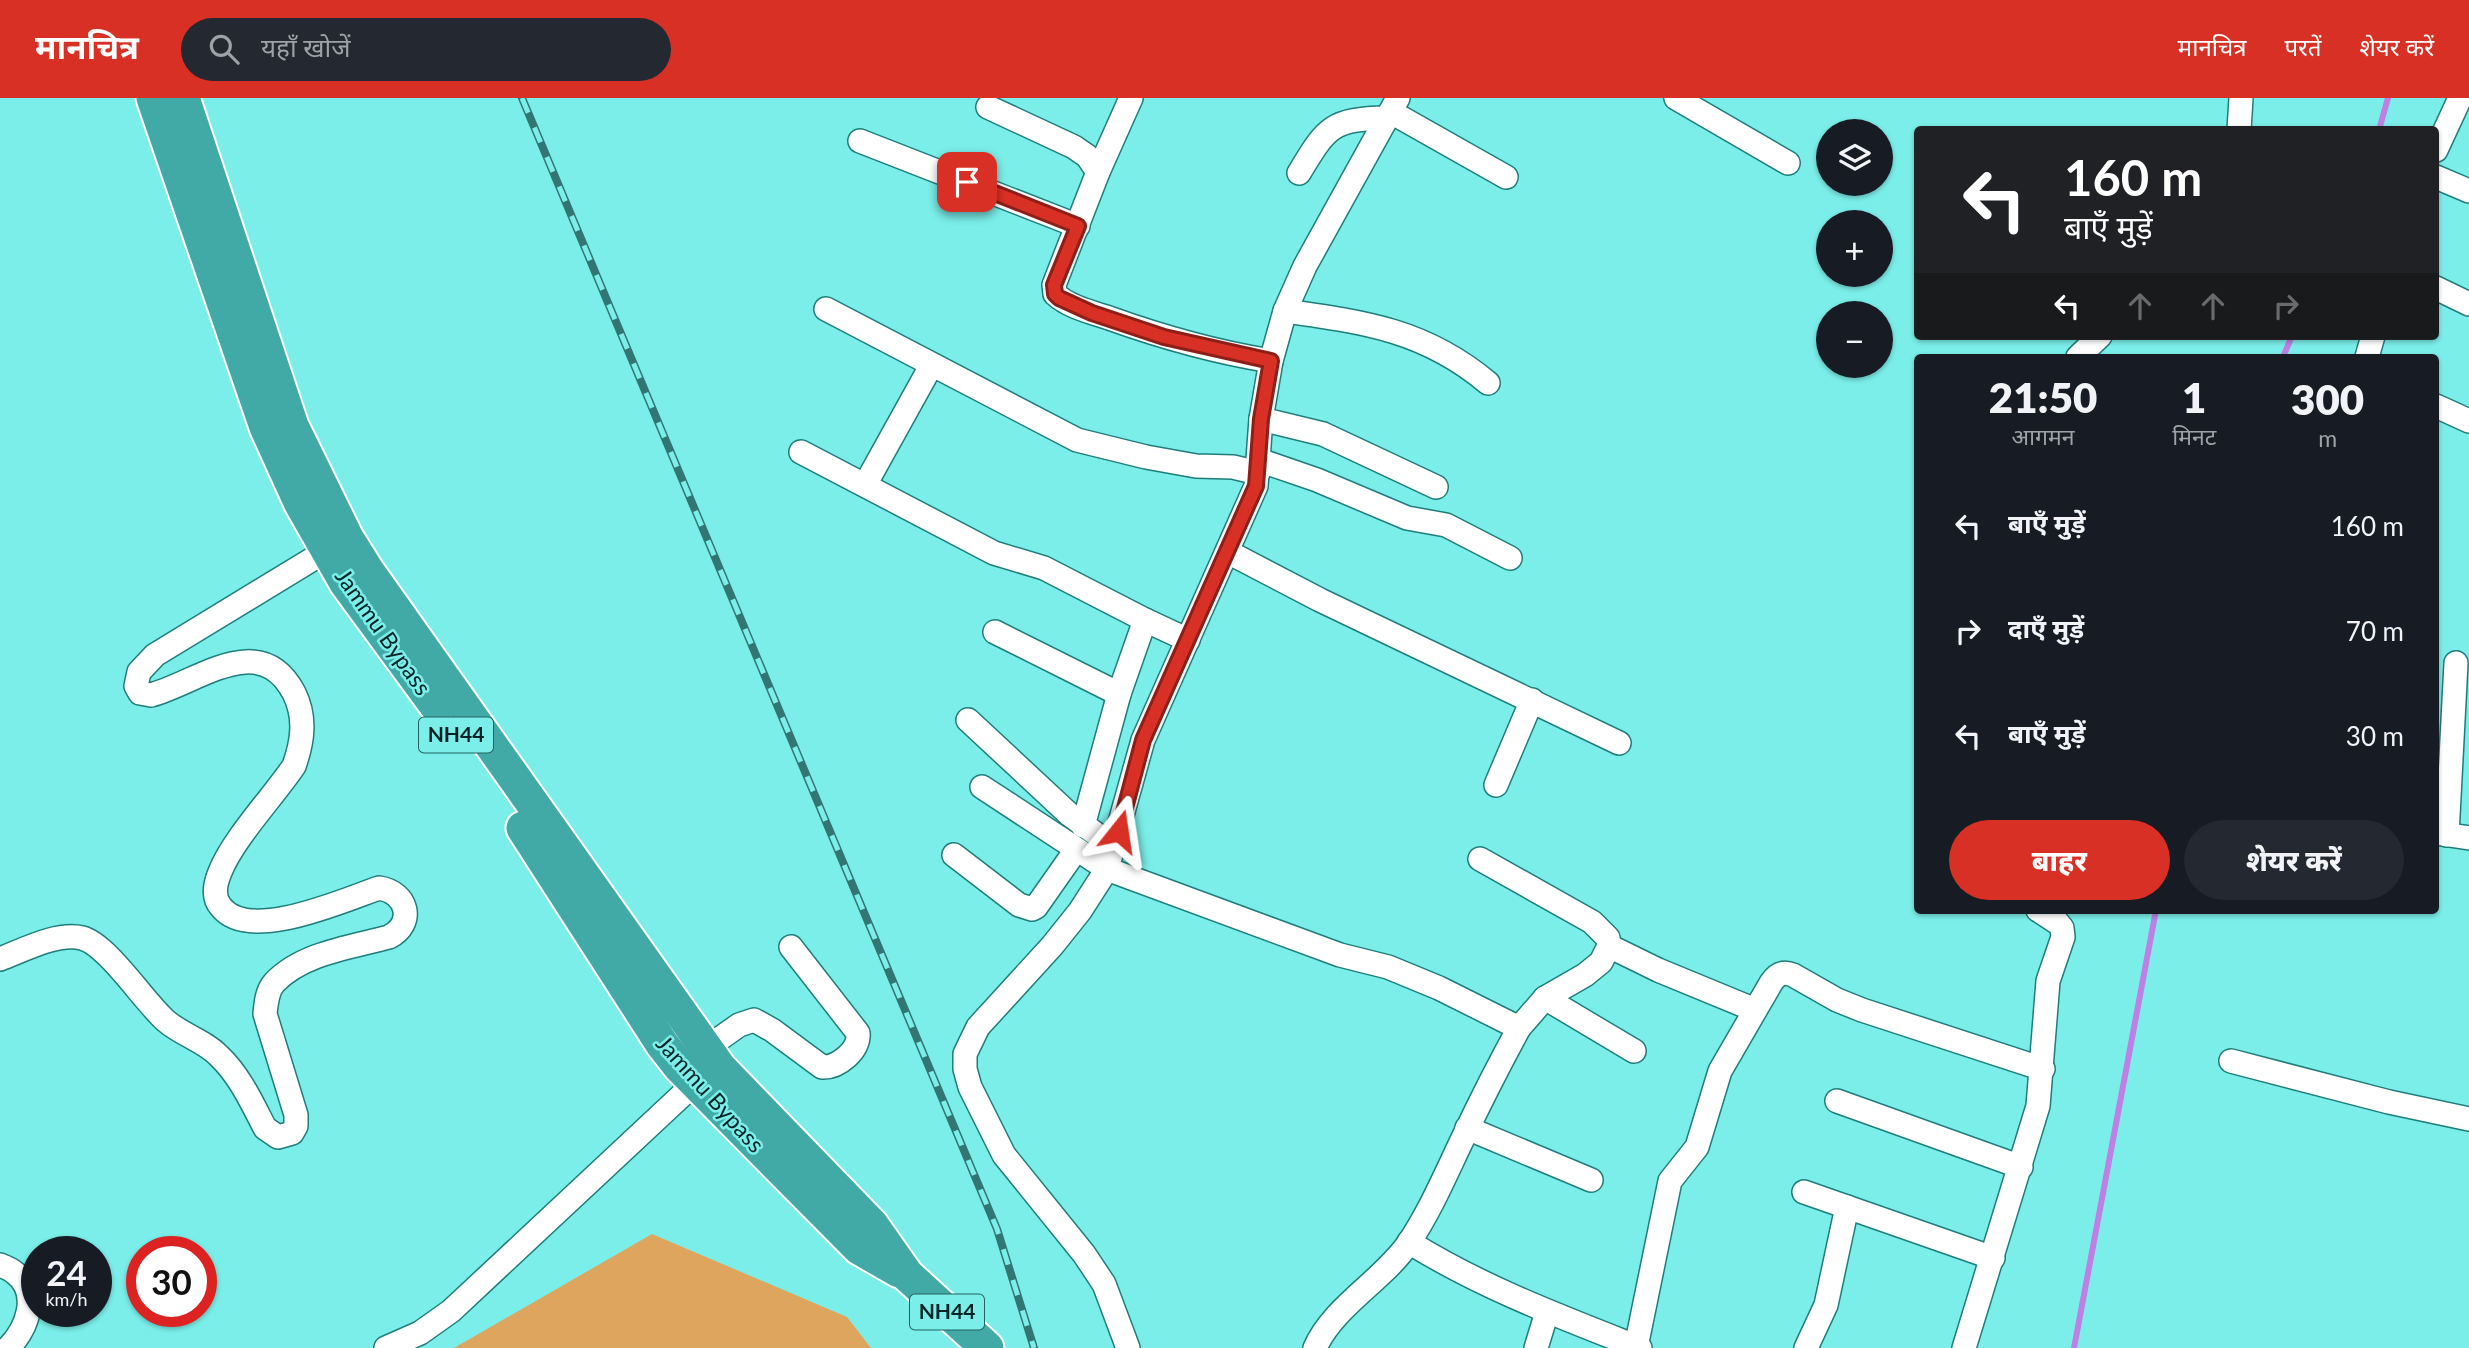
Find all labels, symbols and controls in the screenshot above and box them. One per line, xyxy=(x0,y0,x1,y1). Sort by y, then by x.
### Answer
search box xyxy=(181,18,671,81)
text: मानचित्र xyxy=(35,26,139,66)
icon: search xyxy=(205,30,243,68)
text: यहाँ खोजें xyxy=(261,31,351,63)
text: मानचित्र xyxy=(2178,32,2246,61)
text: परतें xyxy=(2284,32,2322,61)
text: शेयर करें xyxy=(2360,32,2434,61)
map controls xyxy=(1816,119,1893,378)
button: layers xyxy=(1816,119,1893,196)
text: 160 m xyxy=(2064,148,2202,206)
pin xyxy=(937,152,997,212)
icon: left xyxy=(1949,154,2040,245)
icon: arrive xyxy=(948,163,986,201)
text: बाएँ मुड़ें xyxy=(2064,207,2153,246)
button: + xyxy=(1816,210,1893,287)
icon: left xyxy=(2048,287,2086,325)
icon: ahead xyxy=(2121,287,2159,325)
icon: ahead xyxy=(2194,287,2232,325)
icon: right xyxy=(2267,287,2305,325)
button: − xyxy=(1816,301,1893,378)
text: 21:50 xyxy=(1989,372,2097,422)
text: 1 xyxy=(2182,372,2206,422)
text: 300 xyxy=(2291,374,2364,424)
text: आगमन xyxy=(2012,422,2075,450)
text: मिनट xyxy=(2172,422,2216,450)
text: m xyxy=(2318,424,2337,452)
icon: left xyxy=(1949,507,1987,545)
text: बाएँ मुड़ें xyxy=(2008,507,2086,539)
text: 160 m xyxy=(2331,510,2404,542)
street label: Jammu Bypass xyxy=(330,563,438,700)
icon: right xyxy=(1949,612,1987,650)
text: दाएँ मुड़ें xyxy=(2008,612,2084,644)
text: 70 m xyxy=(2346,615,2404,647)
icon: left xyxy=(1949,717,1987,755)
text: बाएँ मुड़ें xyxy=(2008,717,2086,749)
road number: NH44 xyxy=(419,718,493,752)
text: 30 m xyxy=(2346,720,2404,752)
position arrow xyxy=(1082,794,1156,868)
button: बाहर xyxy=(1949,820,2170,900)
button: शेयर करें xyxy=(2184,820,2404,900)
street label: Jammu Bypass xyxy=(651,1029,771,1158)
speed limit sign: 30 xyxy=(126,1236,217,1327)
text: 24 xyxy=(46,1251,87,1293)
text: km/h xyxy=(45,1288,88,1310)
road number: NH44 xyxy=(910,1294,984,1330)

